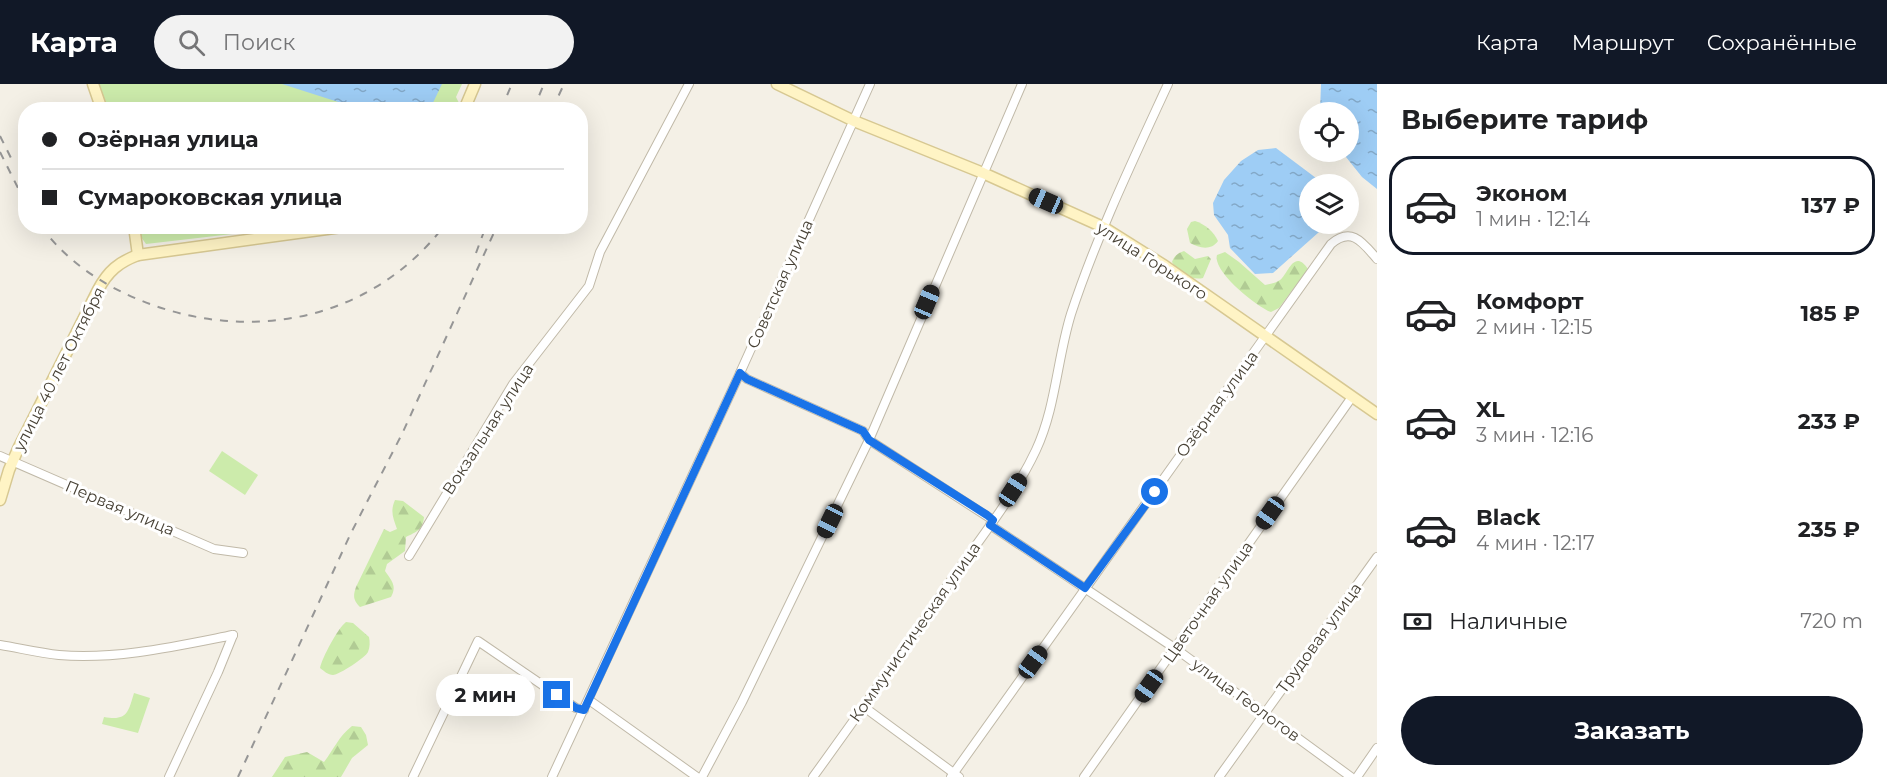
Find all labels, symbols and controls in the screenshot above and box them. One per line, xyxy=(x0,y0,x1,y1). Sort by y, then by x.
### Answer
search box xyxy=(154,15,574,69)
text: Карта xyxy=(30,25,118,59)
icon: search xyxy=(175,26,208,59)
text: Поиск xyxy=(223,29,295,56)
text: Карта xyxy=(1476,30,1539,55)
text: Маршрут xyxy=(1572,30,1674,55)
text: Сохранённые xyxy=(1707,30,1857,55)
map controls xyxy=(1299,102,1359,234)
button: locate xyxy=(1299,102,1359,162)
text: Выберите тариф xyxy=(1401,103,1648,136)
text: Озёрная улица xyxy=(78,126,259,153)
button: layers xyxy=(1299,174,1359,234)
icon: car xyxy=(1404,179,1458,233)
text: Эконом xyxy=(1476,180,1567,207)
text: Сумароковская улица xyxy=(78,184,342,211)
car xyxy=(1026,185,1066,217)
text: 137 ₽ xyxy=(1802,192,1860,219)
text: 1 мин · 12:14 xyxy=(1476,207,1590,231)
street label: Советская улица xyxy=(743,217,817,351)
street label: улица Горького xyxy=(1092,218,1211,304)
car xyxy=(912,282,942,322)
street label: улица 40 лет Октября xyxy=(9,284,109,455)
icon: car xyxy=(1404,287,1458,341)
text: Комфорт xyxy=(1476,288,1584,315)
text: 185 ₽ xyxy=(1800,300,1860,327)
text: 2 мин · 12:15 xyxy=(1476,315,1593,339)
street label: Озёрная улица xyxy=(1172,347,1262,461)
street label: Вокзальная улица xyxy=(439,360,537,498)
icon: car xyxy=(1404,395,1458,449)
text: XL xyxy=(1476,396,1505,423)
text: 233 ₽ xyxy=(1798,408,1860,435)
text: 3 мин · 12:16 xyxy=(1476,423,1593,447)
car xyxy=(996,470,1030,510)
street label: Первая улица xyxy=(62,476,178,540)
route start xyxy=(1141,478,1168,505)
car xyxy=(1252,493,1288,533)
car xyxy=(814,501,846,541)
icon: car xyxy=(1404,503,1458,557)
text: Black xyxy=(1476,504,1540,531)
text: 235 ₽ xyxy=(1798,516,1860,543)
text: 4 мин · 12:17 xyxy=(1476,531,1595,555)
street label: Коммунистическая улица xyxy=(846,538,984,726)
street label: Цветочная улица xyxy=(1159,538,1257,666)
street label: Трудовая улица xyxy=(1273,579,1365,697)
icon: cash xyxy=(1401,605,1434,638)
text: Наличные xyxy=(1449,608,1568,635)
text: 720 m xyxy=(1800,609,1863,633)
car xyxy=(1015,642,1051,682)
street label: улица Геологов xyxy=(1188,654,1304,746)
car xyxy=(1131,666,1167,706)
callout: 2 мин xyxy=(437,674,536,716)
route end xyxy=(543,681,570,708)
text: 2 мин xyxy=(455,683,516,707)
button: Заказать xyxy=(1401,696,1863,765)

